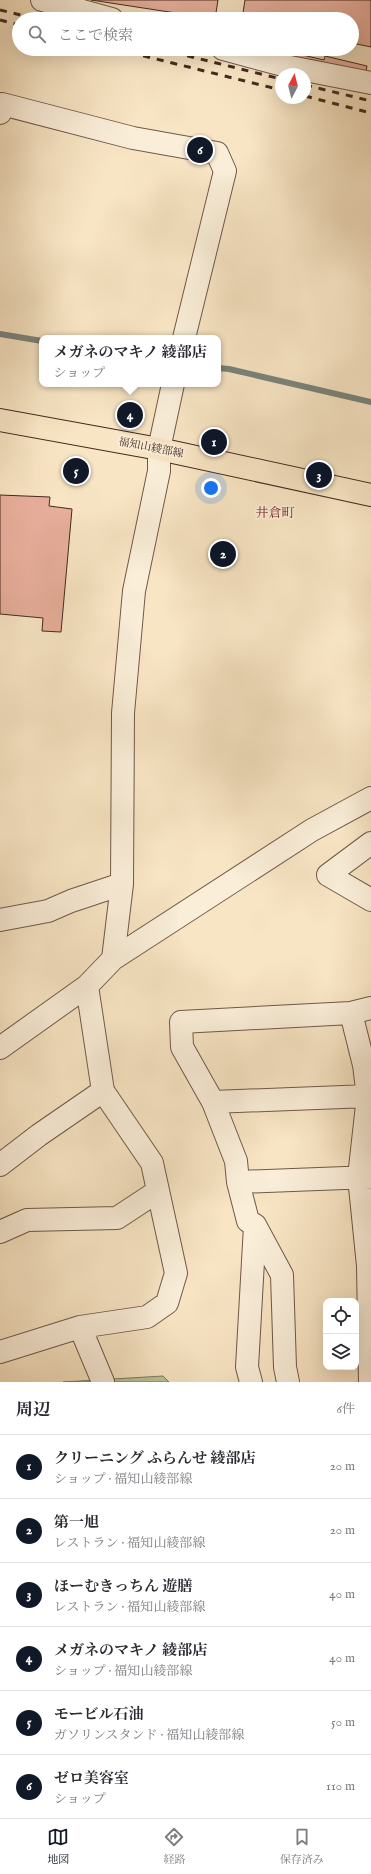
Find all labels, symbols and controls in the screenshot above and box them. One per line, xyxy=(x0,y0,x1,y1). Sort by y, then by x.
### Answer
search box xyxy=(12,12,359,56)
icon: search xyxy=(26,23,48,45)
text: ここで検索 xyxy=(58,26,133,45)
north arrow xyxy=(275,68,311,104)
pin: 6 xyxy=(187,135,213,165)
popup xyxy=(39,335,221,387)
text: メガネのマキノ 綾部店 xyxy=(54,343,206,362)
text: ショップ xyxy=(54,365,105,382)
pin: 4 xyxy=(117,400,143,430)
pin: 1 xyxy=(201,427,227,457)
street label: 福知山綾部線 xyxy=(117,435,185,461)
pin: 5 xyxy=(63,456,89,486)
pin: 3 xyxy=(306,460,332,490)
your location xyxy=(201,478,221,498)
district label: 井倉町 xyxy=(255,505,295,522)
pin: 2 xyxy=(210,539,236,569)
map controls xyxy=(323,1298,359,1370)
button: locate xyxy=(323,1298,359,1334)
button: layers xyxy=(323,1334,359,1370)
text: 周辺 xyxy=(16,1400,50,1421)
text: 6件 xyxy=(337,1401,355,1418)
text: クリーニング ふらんせ 綾部店 xyxy=(54,1449,255,1468)
text: 1 xyxy=(27,1458,31,1475)
text: 20 m xyxy=(330,1458,355,1475)
text: ショップ · 福知山綾部線 xyxy=(54,1471,192,1488)
text: 第一旭 xyxy=(54,1513,99,1532)
text: 2 xyxy=(26,1522,32,1539)
text: 20 m xyxy=(330,1522,355,1539)
text: レストラン · 福知山綾部線 xyxy=(54,1535,205,1552)
text: ほーむきっちん 遊膳 xyxy=(54,1577,192,1596)
text: 3 xyxy=(27,1586,31,1603)
text: 40 m xyxy=(329,1586,355,1603)
text: レストラン · 福知山綾部線 xyxy=(54,1599,205,1616)
text: メガネのマキノ 綾部店 xyxy=(54,1641,207,1660)
text: 4 xyxy=(26,1650,32,1667)
text: 40 m xyxy=(329,1650,355,1667)
text: ショップ · 福知山綾部線 xyxy=(54,1663,192,1680)
text: モービル石油 xyxy=(54,1705,143,1724)
text: 5 xyxy=(27,1714,31,1731)
text: 50 m xyxy=(331,1714,355,1731)
text: ガソリンスタンド · 福知山綾部線 xyxy=(54,1727,244,1744)
text: ゼロ美容室 xyxy=(54,1769,129,1788)
text: 6 xyxy=(26,1778,32,1795)
text: 110 m xyxy=(326,1778,355,1795)
text: ショップ xyxy=(54,1791,106,1808)
tab: 地図 xyxy=(47,1826,69,1867)
tab: 経路 xyxy=(163,1826,185,1867)
tab: 保存済み xyxy=(280,1826,324,1867)

